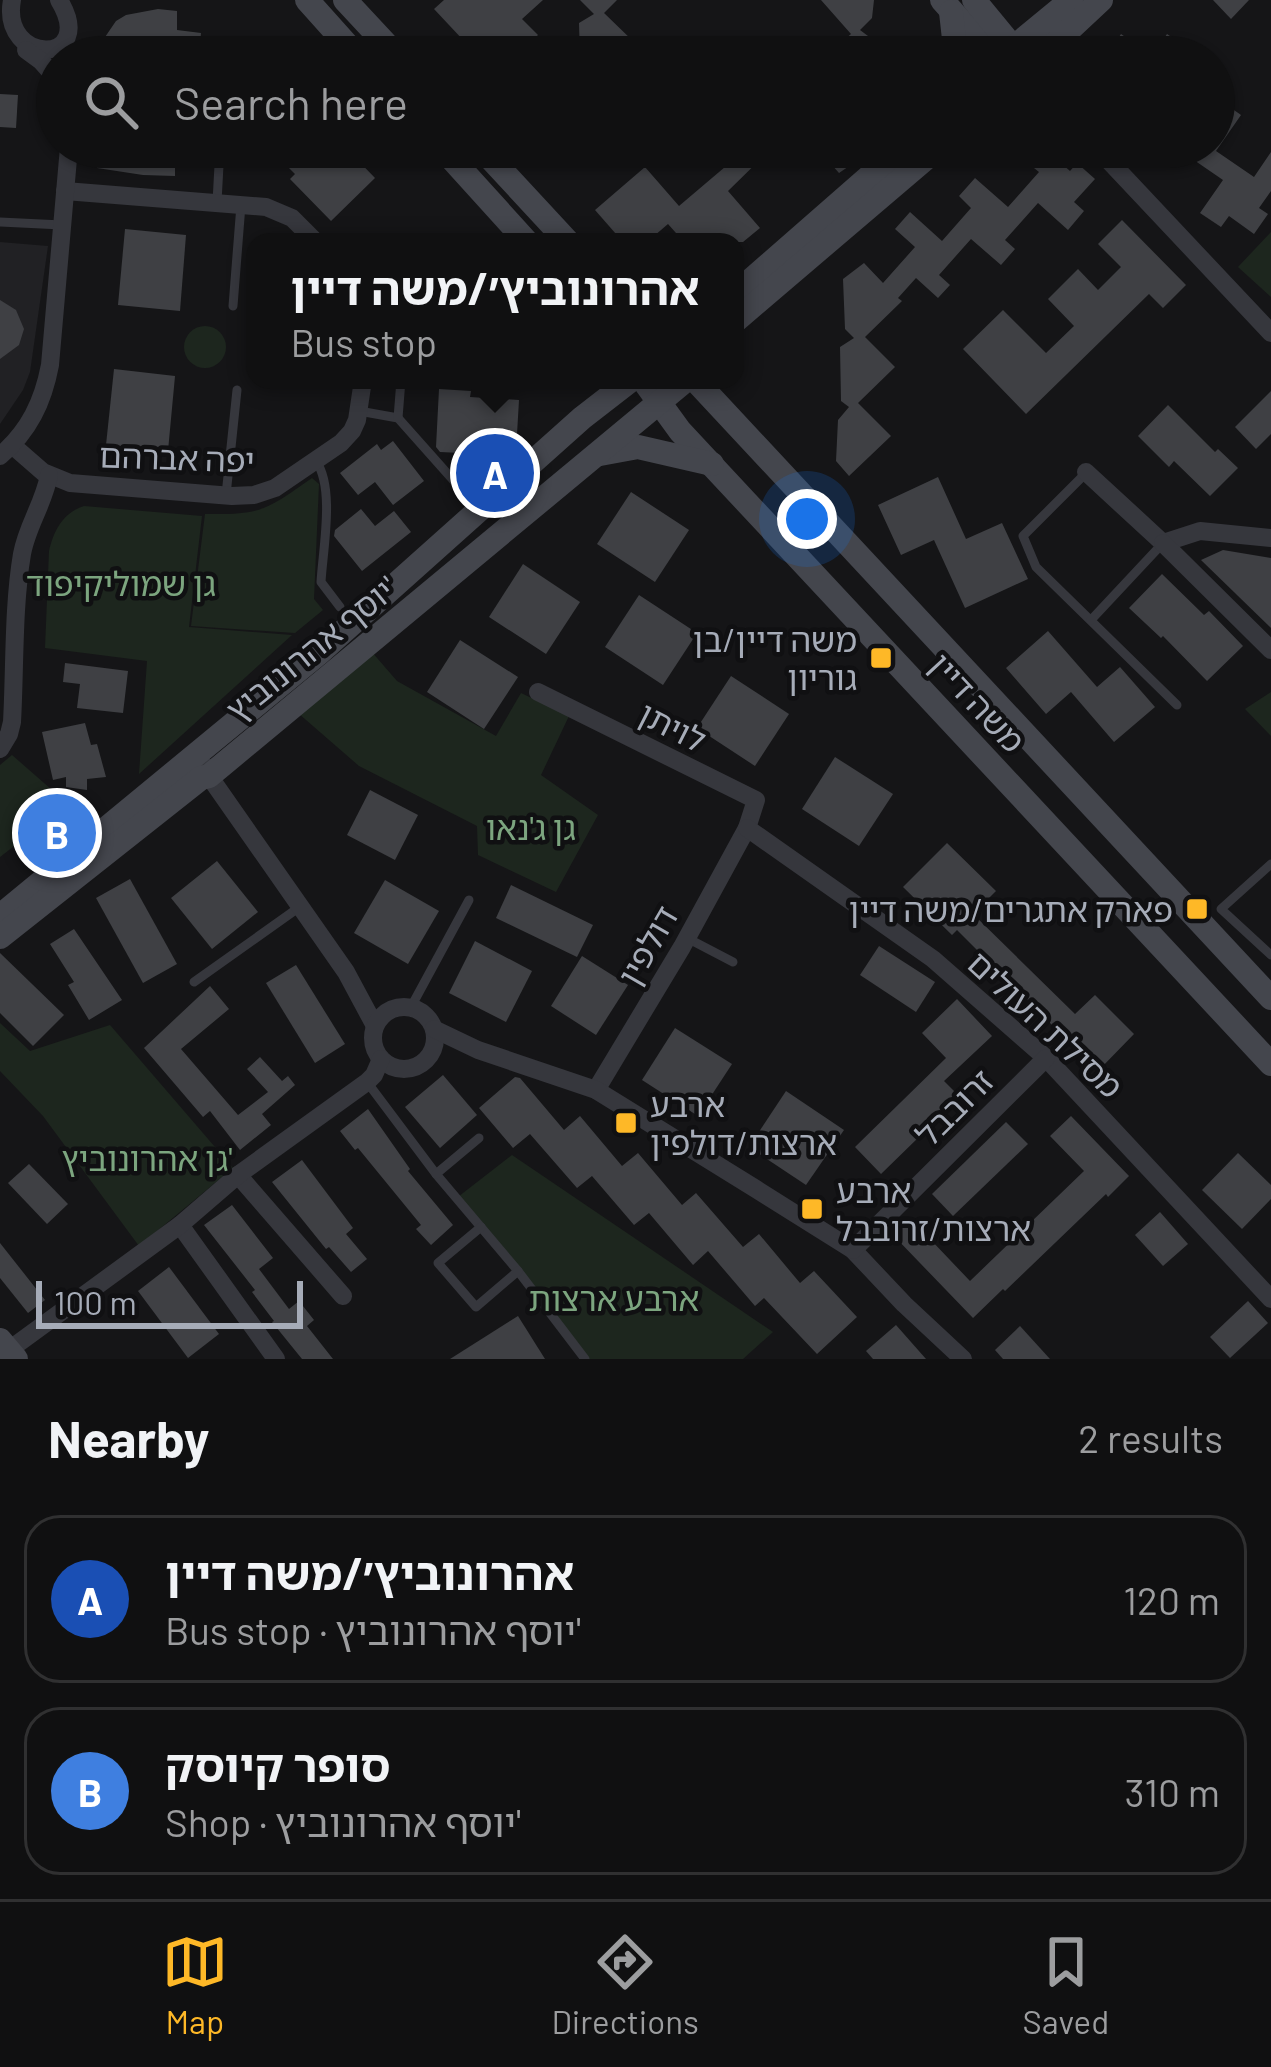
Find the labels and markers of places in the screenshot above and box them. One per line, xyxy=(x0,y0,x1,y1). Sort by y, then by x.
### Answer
pin: A xyxy=(456,428,534,518)
place label: משה דיין/בן גוריון xyxy=(693,619,857,697)
marker: משה דיין/בן גוריון xyxy=(868,645,894,671)
pin: B xyxy=(18,788,96,878)
place label: פארק אתגרים/משה דיין xyxy=(849,889,1173,929)
marker: פארק אתגרים/משה דיין xyxy=(1184,896,1210,922)
place label: ארבע ארצות/דולפין xyxy=(650,1084,837,1162)
marker: ארבע ארצות/דולפין xyxy=(613,1110,639,1136)
place label: ארבע ארצות/זרובבל xyxy=(836,1170,1031,1248)
marker: ארבע ארצות/זרובבל xyxy=(799,1196,825,1222)

